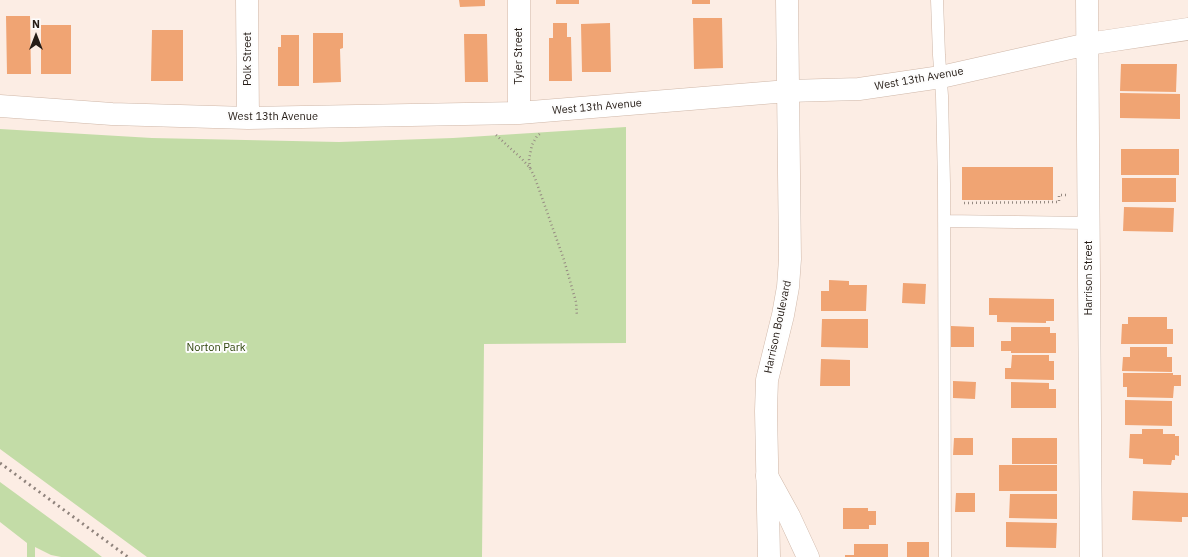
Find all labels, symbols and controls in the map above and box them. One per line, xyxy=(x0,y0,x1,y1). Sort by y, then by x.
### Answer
north arrow xyxy=(16,16,56,56)
text: N xyxy=(32,17,40,31)
street label: Tyler Street xyxy=(512,27,526,85)
street label: Polk Street xyxy=(241,32,255,86)
street label: West 13th Avenue xyxy=(874,65,964,93)
street label: West 13th Avenue xyxy=(552,97,642,117)
street label: West 13th Avenue xyxy=(228,110,318,124)
street label: Harrison Street xyxy=(1082,240,1096,316)
street label: Harrison Boulevard xyxy=(762,279,794,375)
park label: Norton Park xyxy=(186,341,246,355)

